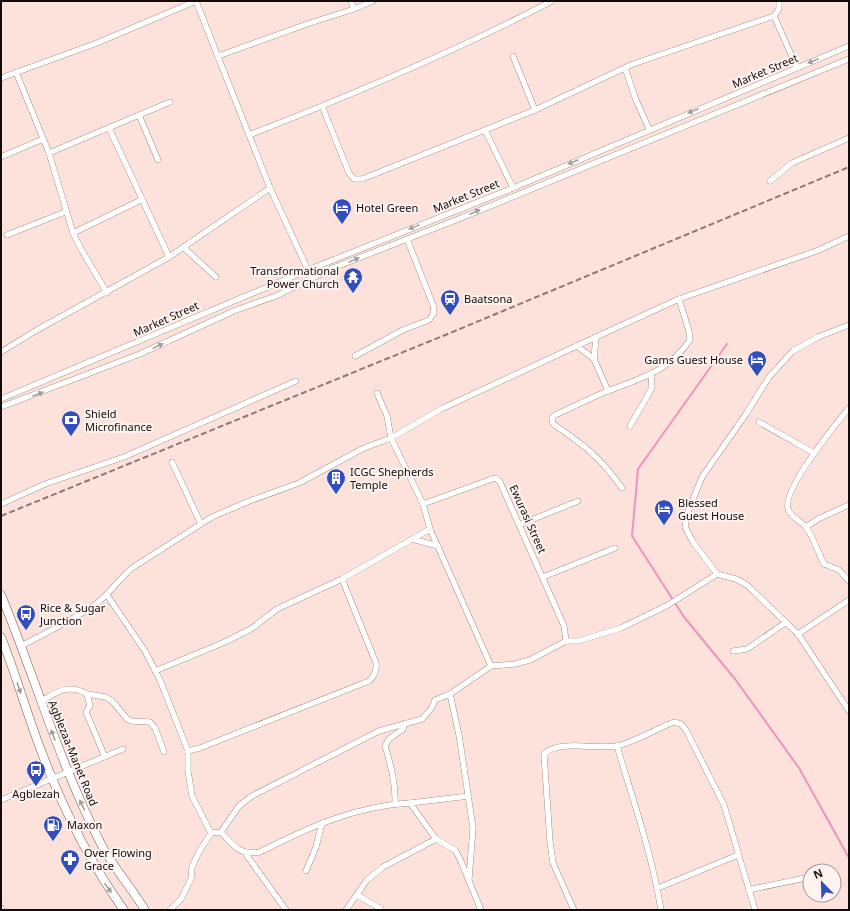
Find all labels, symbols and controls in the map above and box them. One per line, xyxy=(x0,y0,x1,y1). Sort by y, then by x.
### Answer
street label: Market Street xyxy=(730,50,800,91)
one-way arrow xyxy=(807,58,819,65)
one-way arrow xyxy=(687,108,698,114)
one-way arrow xyxy=(568,159,579,165)
street label: Market Street xyxy=(430,175,501,216)
hotel icon: Hotel Green xyxy=(331,197,353,225)
place label: Hotel Green xyxy=(356,200,418,215)
one-way arrow xyxy=(469,209,480,215)
one-way arrow xyxy=(408,225,420,231)
one-way arrow xyxy=(348,256,360,262)
place label: Transformational Power Church xyxy=(250,263,339,291)
temple icon: Transformational Power Church xyxy=(342,266,364,294)
station icon: Baatsona xyxy=(439,288,461,316)
place label: Baatsona xyxy=(464,291,512,306)
street label: Market Street xyxy=(131,297,201,340)
one-way arrow xyxy=(153,343,164,349)
hotel icon: Gams Guest House xyxy=(746,349,768,377)
place label: Gams Guest House xyxy=(644,352,743,367)
one-way arrow xyxy=(32,390,44,396)
place label: Shield Microfinance xyxy=(85,406,152,434)
bank icon: Shield Microfinance xyxy=(60,409,82,437)
place label: ICGC Shepherds Temple xyxy=(350,464,433,492)
building icon: ICGC Shepherds Temple xyxy=(325,467,347,495)
street label: Ewurasi Street xyxy=(507,482,550,556)
place label: Blessed Guest House xyxy=(678,495,744,523)
hotel icon: Blessed Guest House xyxy=(653,498,675,526)
place label: Rice & Sugar Junction xyxy=(39,600,106,628)
bus stop icon: Rice & Sugar Junction xyxy=(15,603,37,631)
one-way arrow xyxy=(16,682,22,694)
street label: Agblezaa-Manet Road xyxy=(45,698,102,808)
one-way arrow xyxy=(50,729,56,741)
bus stop icon: Agblezah xyxy=(25,759,47,787)
place label: Agblezah xyxy=(12,786,60,801)
one-way arrow xyxy=(79,799,85,810)
fuel station icon: Maxon xyxy=(42,814,64,842)
place label: Maxon xyxy=(67,817,102,832)
place label: Over Flowing Grace xyxy=(84,845,152,873)
pharmacy icon: Over Flowing Grace xyxy=(59,848,81,876)
north arrow xyxy=(802,863,842,903)
text: N xyxy=(811,865,825,882)
one-way arrow xyxy=(104,883,112,893)

